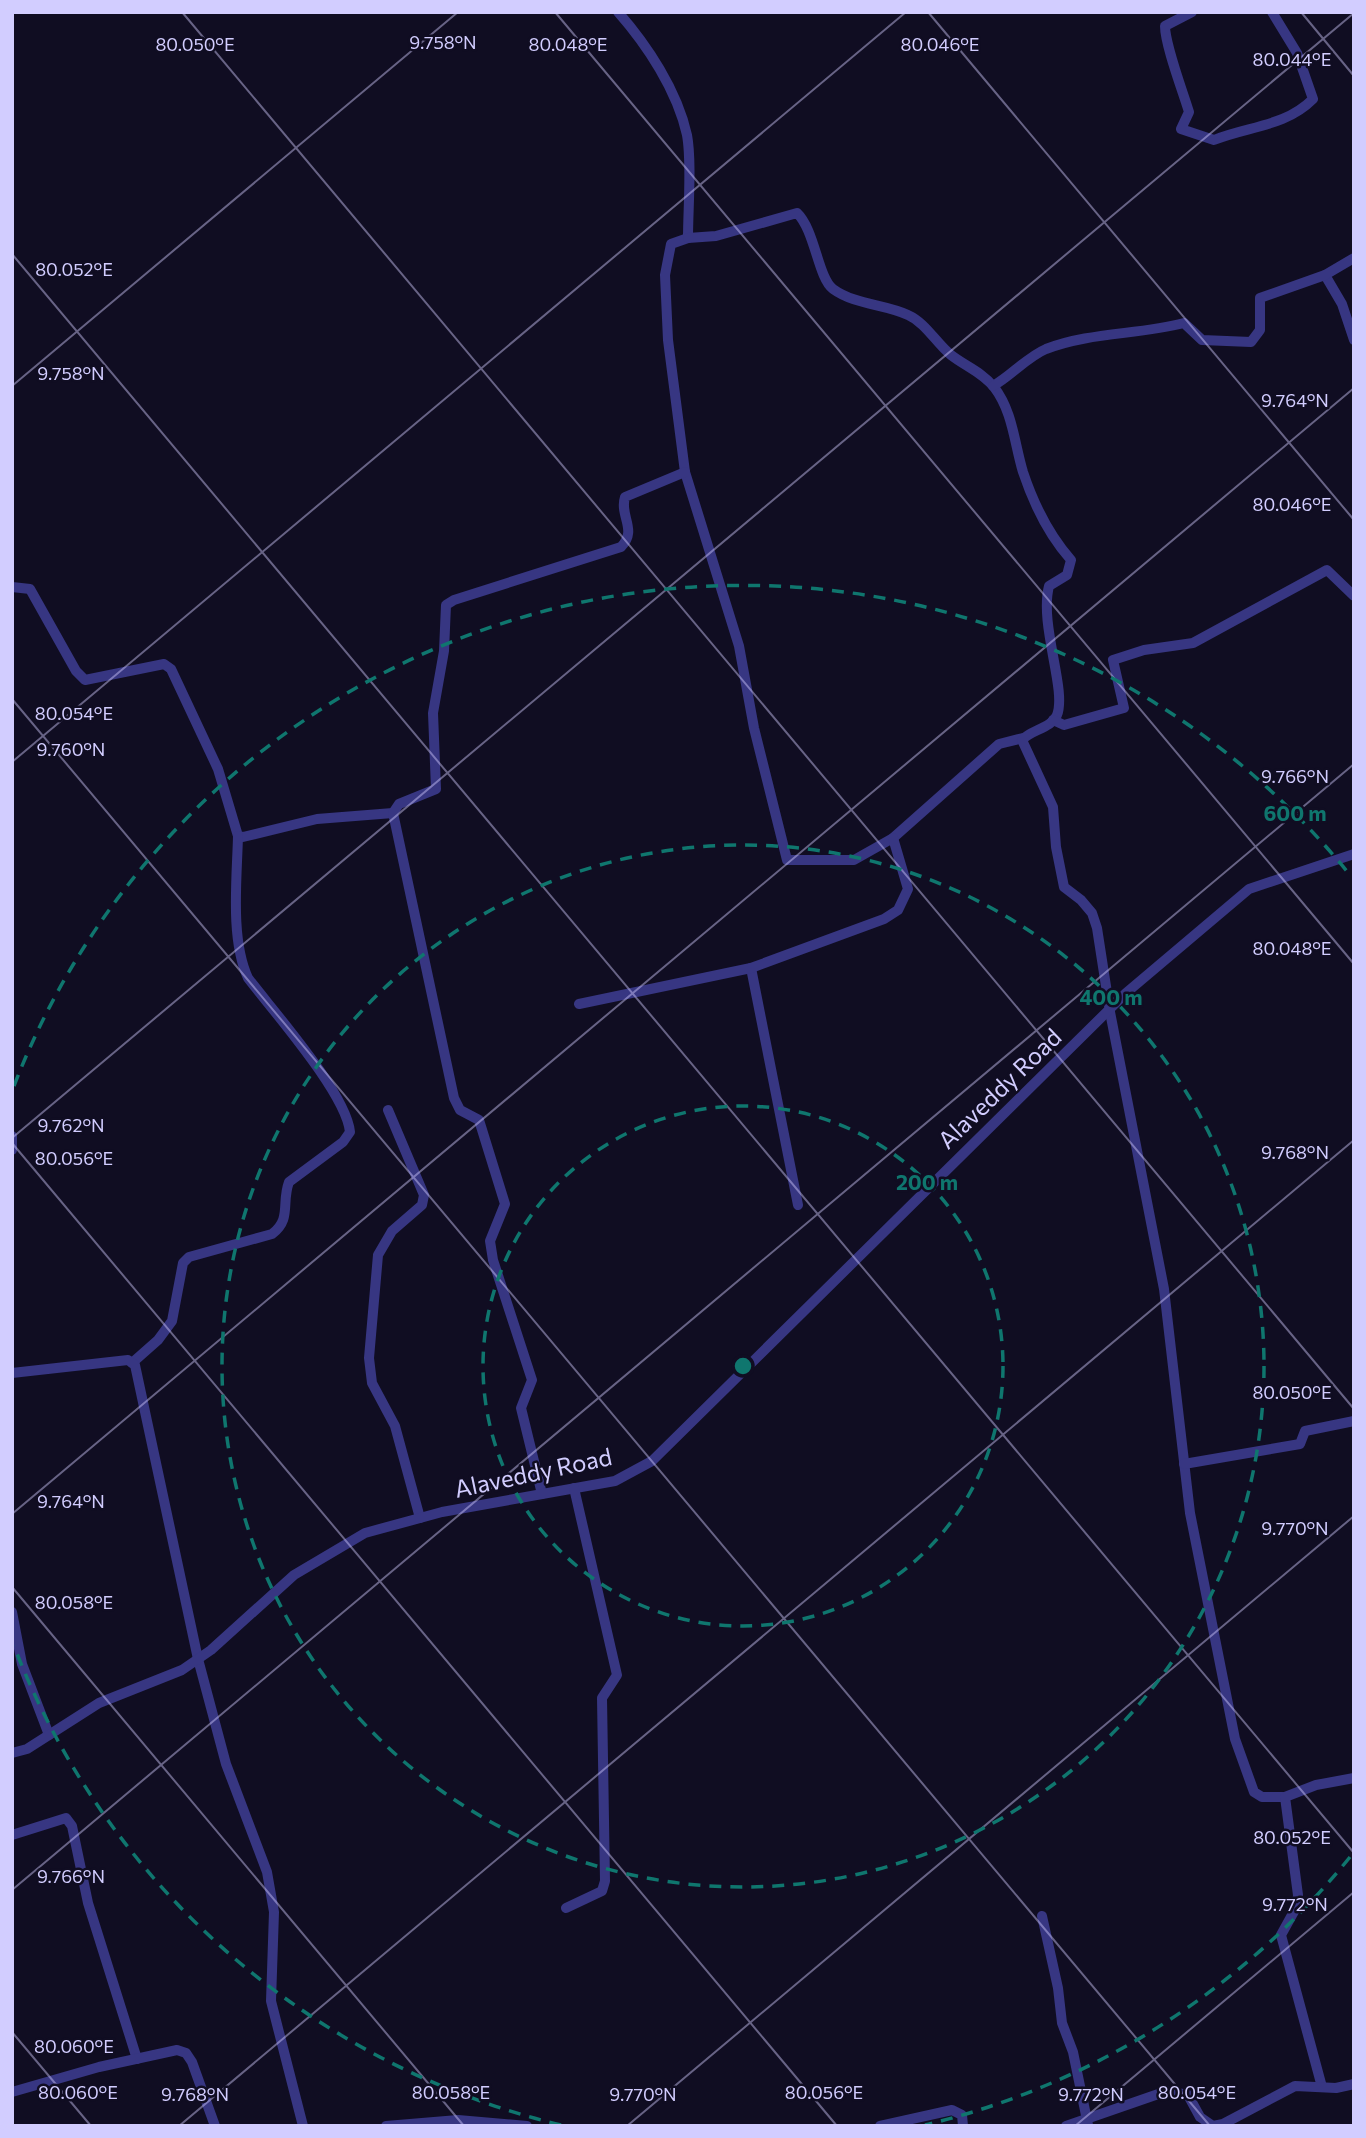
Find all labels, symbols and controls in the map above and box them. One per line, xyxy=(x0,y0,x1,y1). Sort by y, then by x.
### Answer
text: 9.758°N xyxy=(409,31,477,53)
text: 80.050°E xyxy=(155,33,235,55)
text: 80.048°E xyxy=(529,33,607,55)
text: 80.046°E xyxy=(901,33,979,55)
text: 80.044°E xyxy=(1253,48,1331,70)
text: 80.052°E xyxy=(35,258,113,280)
text: 9.758°N xyxy=(37,362,105,384)
text: 9.764°N xyxy=(1261,389,1329,411)
text: 80.046°E xyxy=(1253,493,1331,515)
text: 80.054°E xyxy=(35,702,113,724)
text: 9.760°N xyxy=(37,738,105,760)
text: 9.766°N xyxy=(1261,765,1329,787)
text: 600 m xyxy=(1263,800,1327,825)
text: 80.048°E xyxy=(1253,937,1331,959)
text: 400 m xyxy=(1079,984,1143,1009)
street label: Alaveddy Road xyxy=(931,1022,1067,1154)
text: 9.762°N xyxy=(37,1114,105,1136)
text: 9.768°N xyxy=(1261,1141,1329,1163)
text: 80.056°E xyxy=(35,1147,113,1169)
text: 200 m xyxy=(896,1169,958,1194)
centre of rings xyxy=(731,1354,755,1378)
text: 80.050°E xyxy=(1252,1381,1332,1403)
street label: Alaveddy Road xyxy=(452,1441,614,1503)
text: 9.764°N xyxy=(37,1490,105,1512)
text: 9.770°N xyxy=(1261,1517,1329,1539)
text: 80.058°E xyxy=(35,1591,113,1613)
text: 80.052°E xyxy=(1253,1826,1331,1848)
text: 9.766°N xyxy=(37,1865,105,1887)
text: 9.772°N xyxy=(1262,1893,1328,1915)
text: 80.060°E xyxy=(34,2035,114,2057)
text: 80.060°E xyxy=(38,2081,118,2103)
text: 80.058°E xyxy=(412,2081,490,2103)
text: 80.056°E xyxy=(785,2081,863,2103)
text: 80.054°E xyxy=(1158,2081,1236,2103)
text: 9.768°N xyxy=(161,2083,229,2105)
text: 9.770°N xyxy=(609,2083,677,2105)
text: 9.772°N xyxy=(1058,2083,1124,2105)

